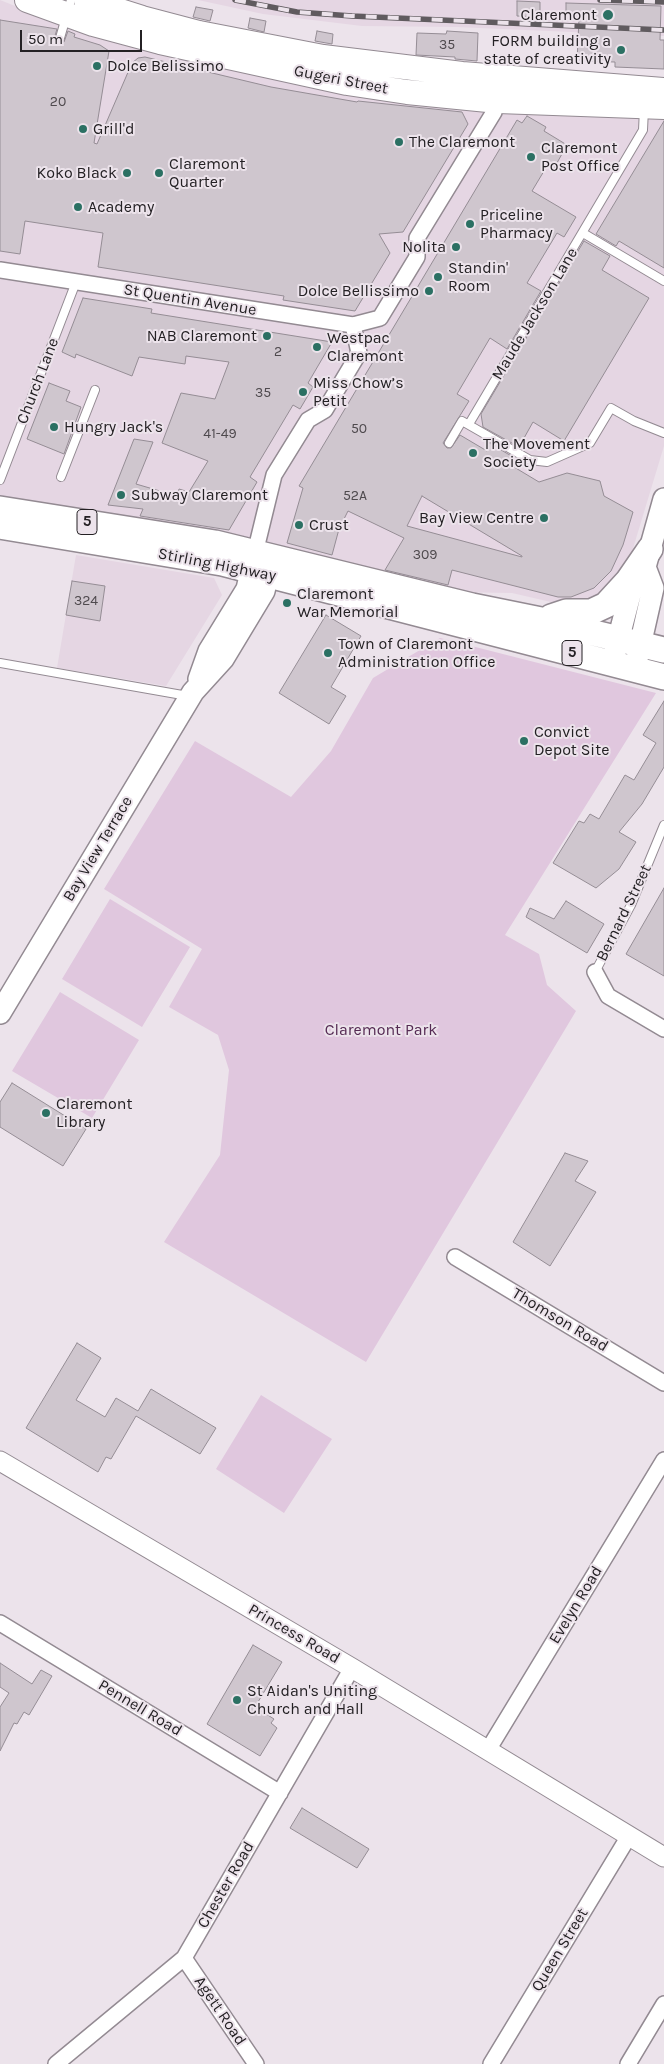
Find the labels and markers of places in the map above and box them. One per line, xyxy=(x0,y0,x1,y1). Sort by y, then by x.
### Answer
place label: Claremont xyxy=(521,5,597,25)
marker: Claremont xyxy=(601,8,615,22)
place label: FORM building a state of creativity xyxy=(484,31,611,69)
marker: FORM building a state of creativity xyxy=(615,44,627,56)
place label: Dolce Belissimo xyxy=(107,56,224,76)
marker: Dolce Belissimo xyxy=(91,60,103,72)
place label: Grill'd xyxy=(93,119,134,139)
marker: Grill'd xyxy=(77,123,89,135)
place label: The Claremont xyxy=(409,132,515,152)
marker: The Claremont xyxy=(393,136,405,148)
place label: Claremont Post Office xyxy=(541,138,619,176)
marker: Claremont Post Office xyxy=(525,151,537,163)
place label: Claremont Quarter xyxy=(169,154,245,192)
place label: Koko Black xyxy=(36,163,117,183)
marker: Koko Black xyxy=(121,167,133,179)
marker: Claremont Quarter xyxy=(153,167,165,179)
place label: Academy xyxy=(88,197,154,217)
marker: Academy xyxy=(72,201,84,213)
place label: Priceline Pharmacy xyxy=(480,205,553,243)
marker: Priceline Pharmacy xyxy=(464,218,476,230)
place label: Nolita xyxy=(402,237,446,257)
marker: Nolita xyxy=(450,241,462,253)
place label: Standin' Room xyxy=(448,258,508,296)
marker: Standin' Room xyxy=(432,271,444,283)
place label: Dolce Bellissimo xyxy=(298,281,419,301)
marker: Dolce Bellissimo xyxy=(423,285,435,297)
place label: NAB Claremont xyxy=(147,326,257,346)
place label: Westpac Claremont xyxy=(327,328,403,366)
marker: NAB Claremont xyxy=(261,330,273,342)
marker: Westpac Claremont xyxy=(311,341,323,353)
place label: Miss Chow’s Petit xyxy=(313,373,404,411)
marker: Miss Chow’s Petit xyxy=(297,386,309,398)
place label: Hungry Jack's xyxy=(64,417,163,437)
marker: Hungry Jack's xyxy=(48,421,60,433)
place label: The Movement Society xyxy=(483,434,590,472)
marker: The Movement Society xyxy=(467,447,479,459)
place label: Subway Claremont xyxy=(131,485,268,505)
marker: Subway Claremont xyxy=(115,489,127,501)
place label: Bay View Centre xyxy=(419,508,534,528)
marker: Bay View Centre xyxy=(538,512,550,524)
place label: Crust xyxy=(309,515,349,535)
marker: Crust xyxy=(293,519,305,531)
place label: Claremont War Memorial xyxy=(297,584,399,622)
marker: Claremont War Memorial xyxy=(281,597,293,609)
place label: Town of Claremont Administration Office xyxy=(338,634,495,672)
marker: Town of Claremont Administration Office xyxy=(322,647,334,659)
place label: Convict Depot Site xyxy=(534,722,609,760)
marker: Convict Depot Site xyxy=(518,735,530,747)
place label: Claremont Library xyxy=(56,1094,132,1132)
marker: Claremont Library xyxy=(40,1107,52,1119)
place label: St Aidan's Uniting Church and Hall xyxy=(247,1681,377,1719)
marker: St Aidan's Uniting Church and Hall xyxy=(231,1694,243,1706)

